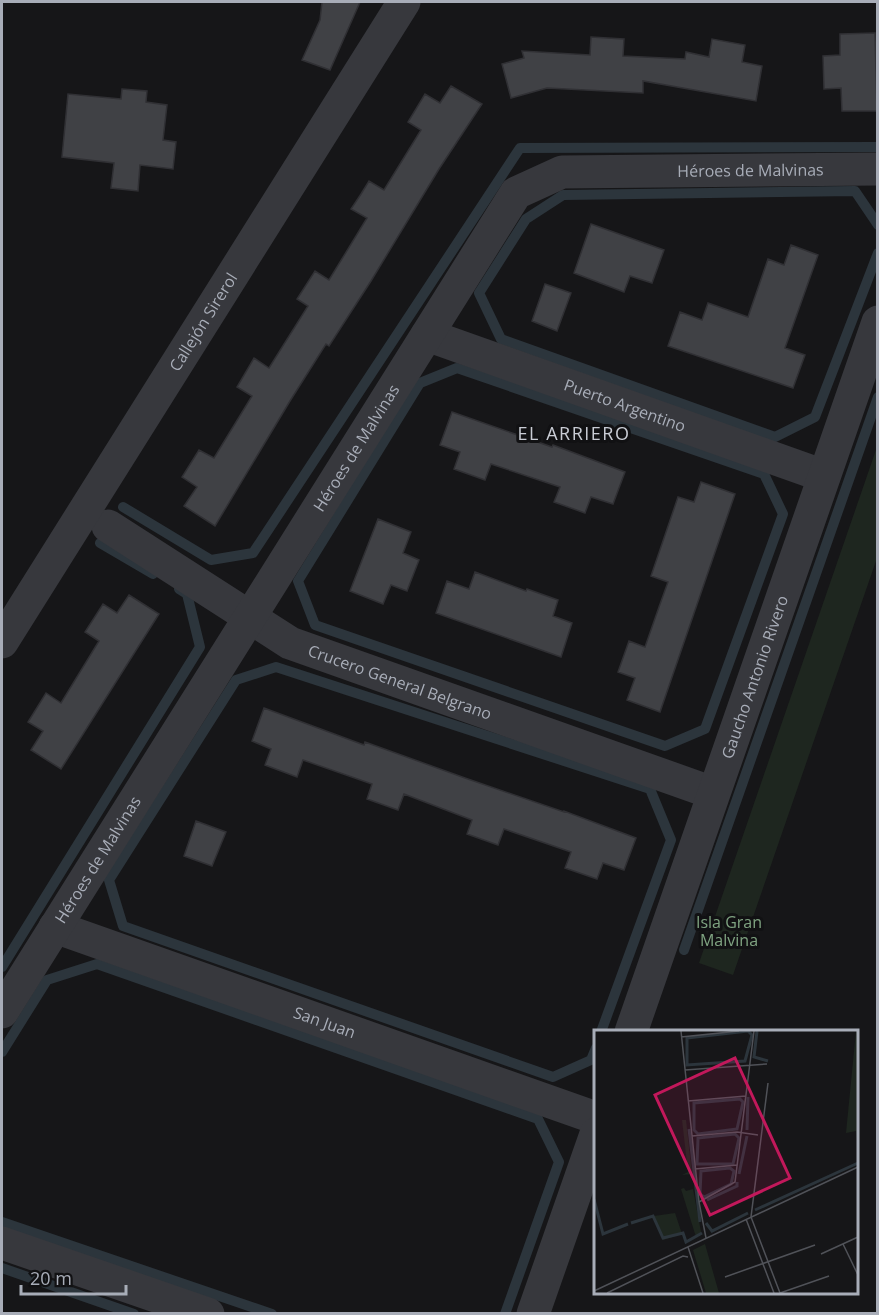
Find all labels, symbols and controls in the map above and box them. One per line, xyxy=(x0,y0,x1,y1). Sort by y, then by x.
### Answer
street label: Héroes de Malvinas xyxy=(677,159,824,182)
street label: Callejón Sirerol xyxy=(164,269,242,375)
street label: Puerto Argentino xyxy=(561,374,689,437)
street label: Héroes de Malvinas xyxy=(308,380,404,516)
district label: EL ARRIERO xyxy=(518,421,630,445)
street label: Gaucho Antonio Rivero xyxy=(716,592,793,762)
street label: Crucero General Belgrano xyxy=(305,639,495,725)
street label: Héroes de Malvinas xyxy=(49,792,146,927)
park label: Isla Gran Malvina xyxy=(696,911,762,951)
street label: San Juan xyxy=(291,1001,359,1043)
inset map xyxy=(594,1030,858,1294)
scale bar xyxy=(21,1258,126,1296)
text: 20 m xyxy=(30,1266,72,1290)

